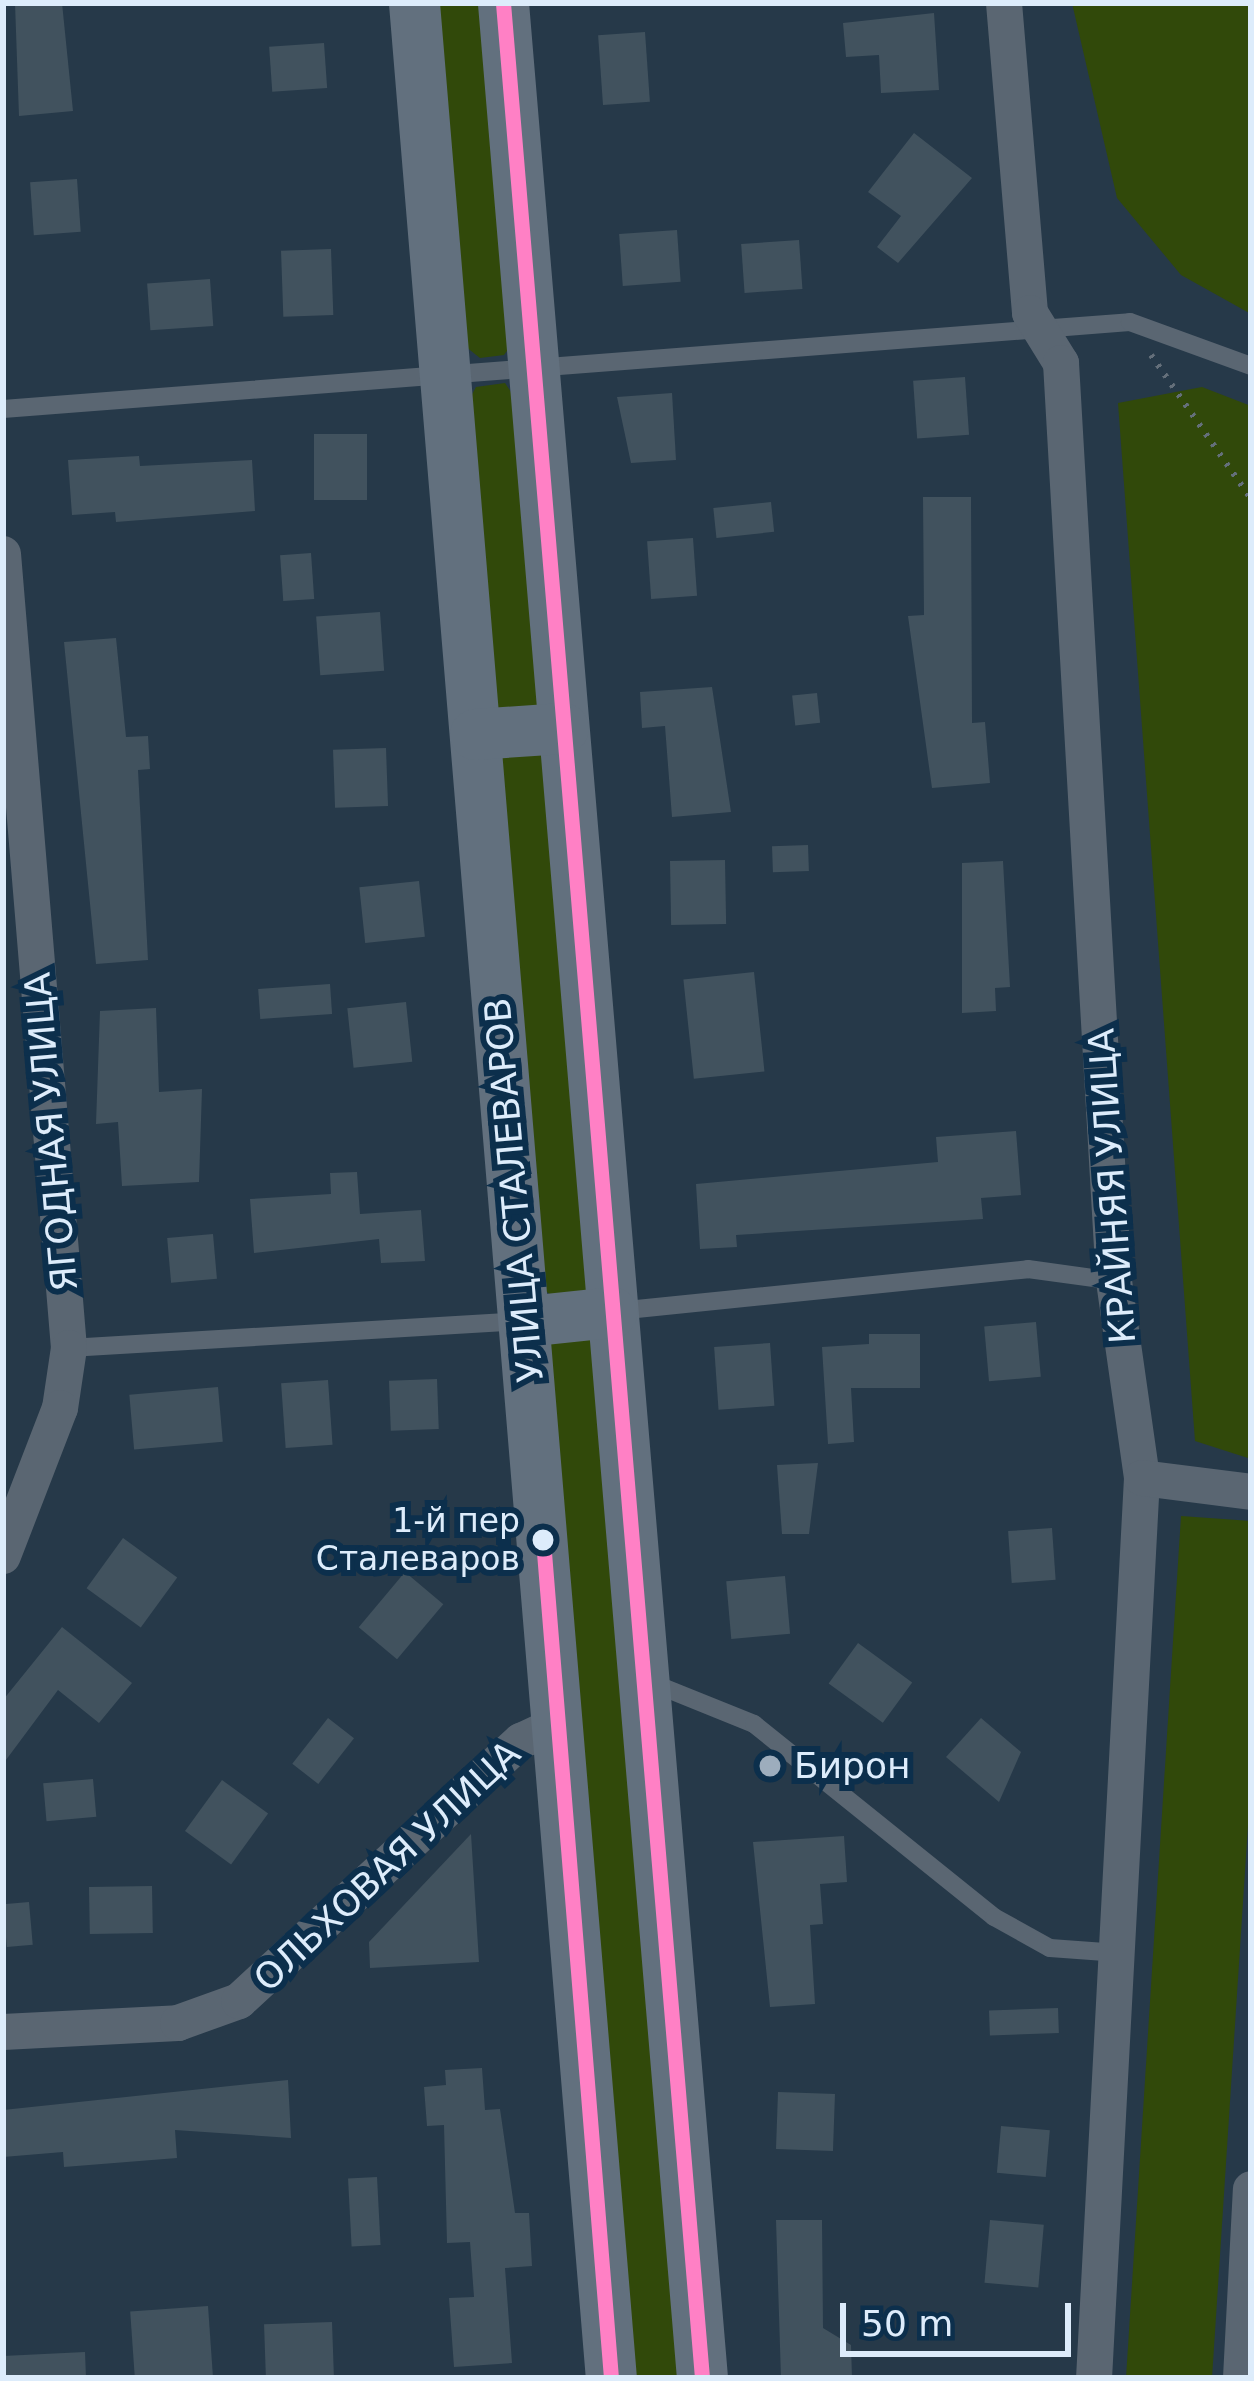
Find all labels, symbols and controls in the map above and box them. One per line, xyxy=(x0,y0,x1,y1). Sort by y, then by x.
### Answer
street label: ЯГОДНАЯ УЛИЦА xyxy=(16,971,86,1293)
street label: УЛИЦА СТАЛЕВАРОВ xyxy=(476,996,552,1384)
street label: КРАЙНЯЯ УЛИЦА xyxy=(1079,1027,1145,1345)
place label: 1-й пер Сталеваров xyxy=(316,1501,520,1579)
marker: 1-й пер Сталеваров xyxy=(532,1529,554,1551)
street label: ОЛЬХОВАЯ УЛИЦА xyxy=(245,1732,529,2000)
place label: Бирон xyxy=(794,1744,911,1788)
marker: Бирон xyxy=(757,1753,783,1779)
scale bar xyxy=(846,2279,1077,2353)
text: 50 m xyxy=(861,2303,953,2344)

